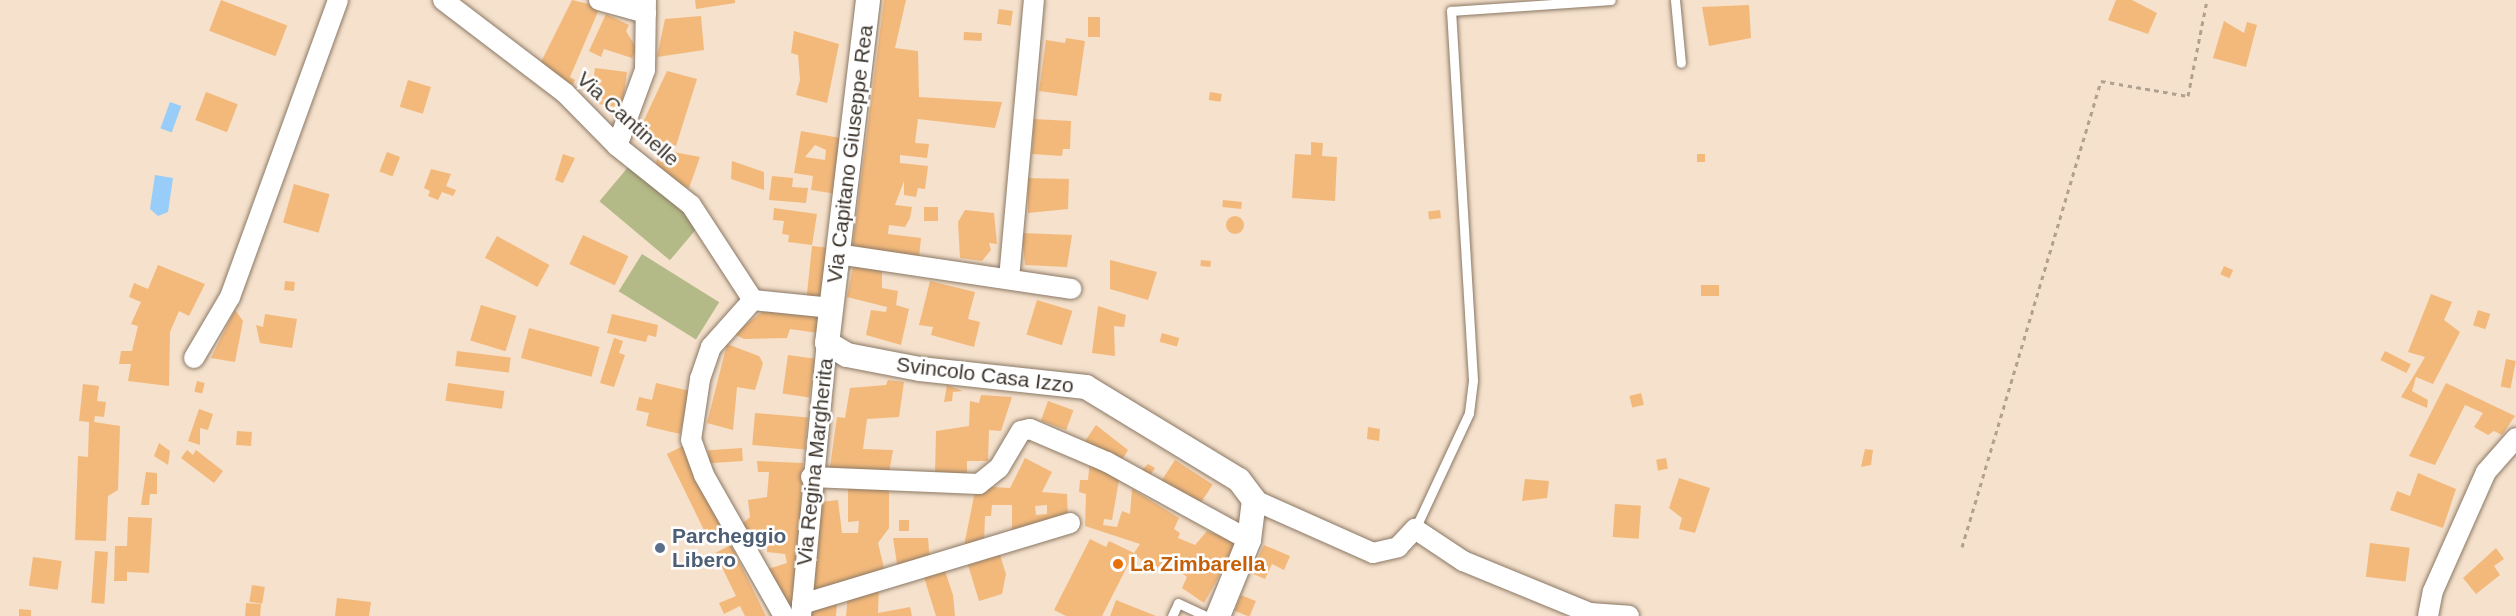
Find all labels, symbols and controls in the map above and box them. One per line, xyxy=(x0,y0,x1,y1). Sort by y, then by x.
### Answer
street label: Via Capitano Giuseppe Rea xyxy=(822,23,878,285)
street label: Via Cantinelle xyxy=(572,66,684,172)
street label: Svincolo Casa Izzo xyxy=(895,352,1075,398)
street label: Via Regina Margherita xyxy=(792,357,838,567)
place label: Parcheggio Libero xyxy=(672,523,786,573)
marker: Parcheggio Libero xyxy=(653,541,667,555)
place label: La Zimbarella xyxy=(1130,551,1265,577)
marker: La Zimbarella xyxy=(1111,557,1125,571)

